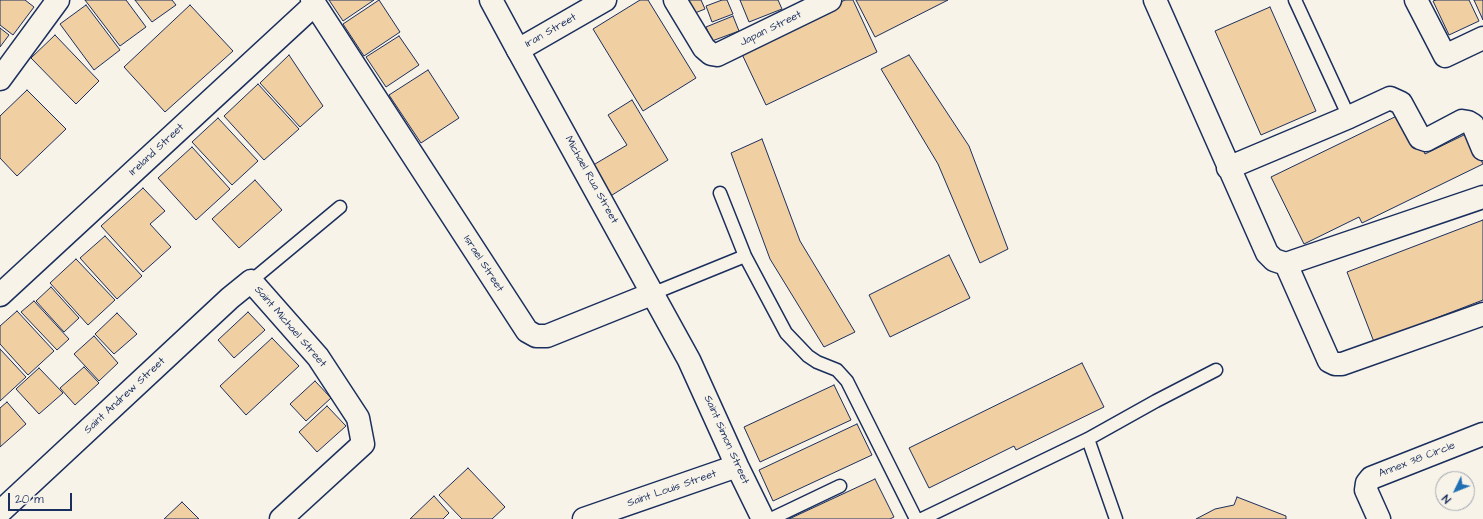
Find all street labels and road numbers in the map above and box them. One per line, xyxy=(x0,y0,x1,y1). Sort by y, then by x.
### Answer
street label: Japan Street xyxy=(738,8,804,50)
street label: Iran Street xyxy=(523,11,579,51)
street label: Ireland Street xyxy=(127,121,187,179)
street label: Michael Rua Street xyxy=(561,134,621,226)
street label: Israel Street xyxy=(460,233,506,295)
street label: Saint Michael Street xyxy=(251,284,329,370)
street label: Saint Andrew Street xyxy=(82,355,168,437)
street label: Saint Simon Street xyxy=(700,393,752,487)
street label: Annex 38 Circle xyxy=(1377,439,1457,481)
street label: Saint Louis Street xyxy=(626,468,718,510)

